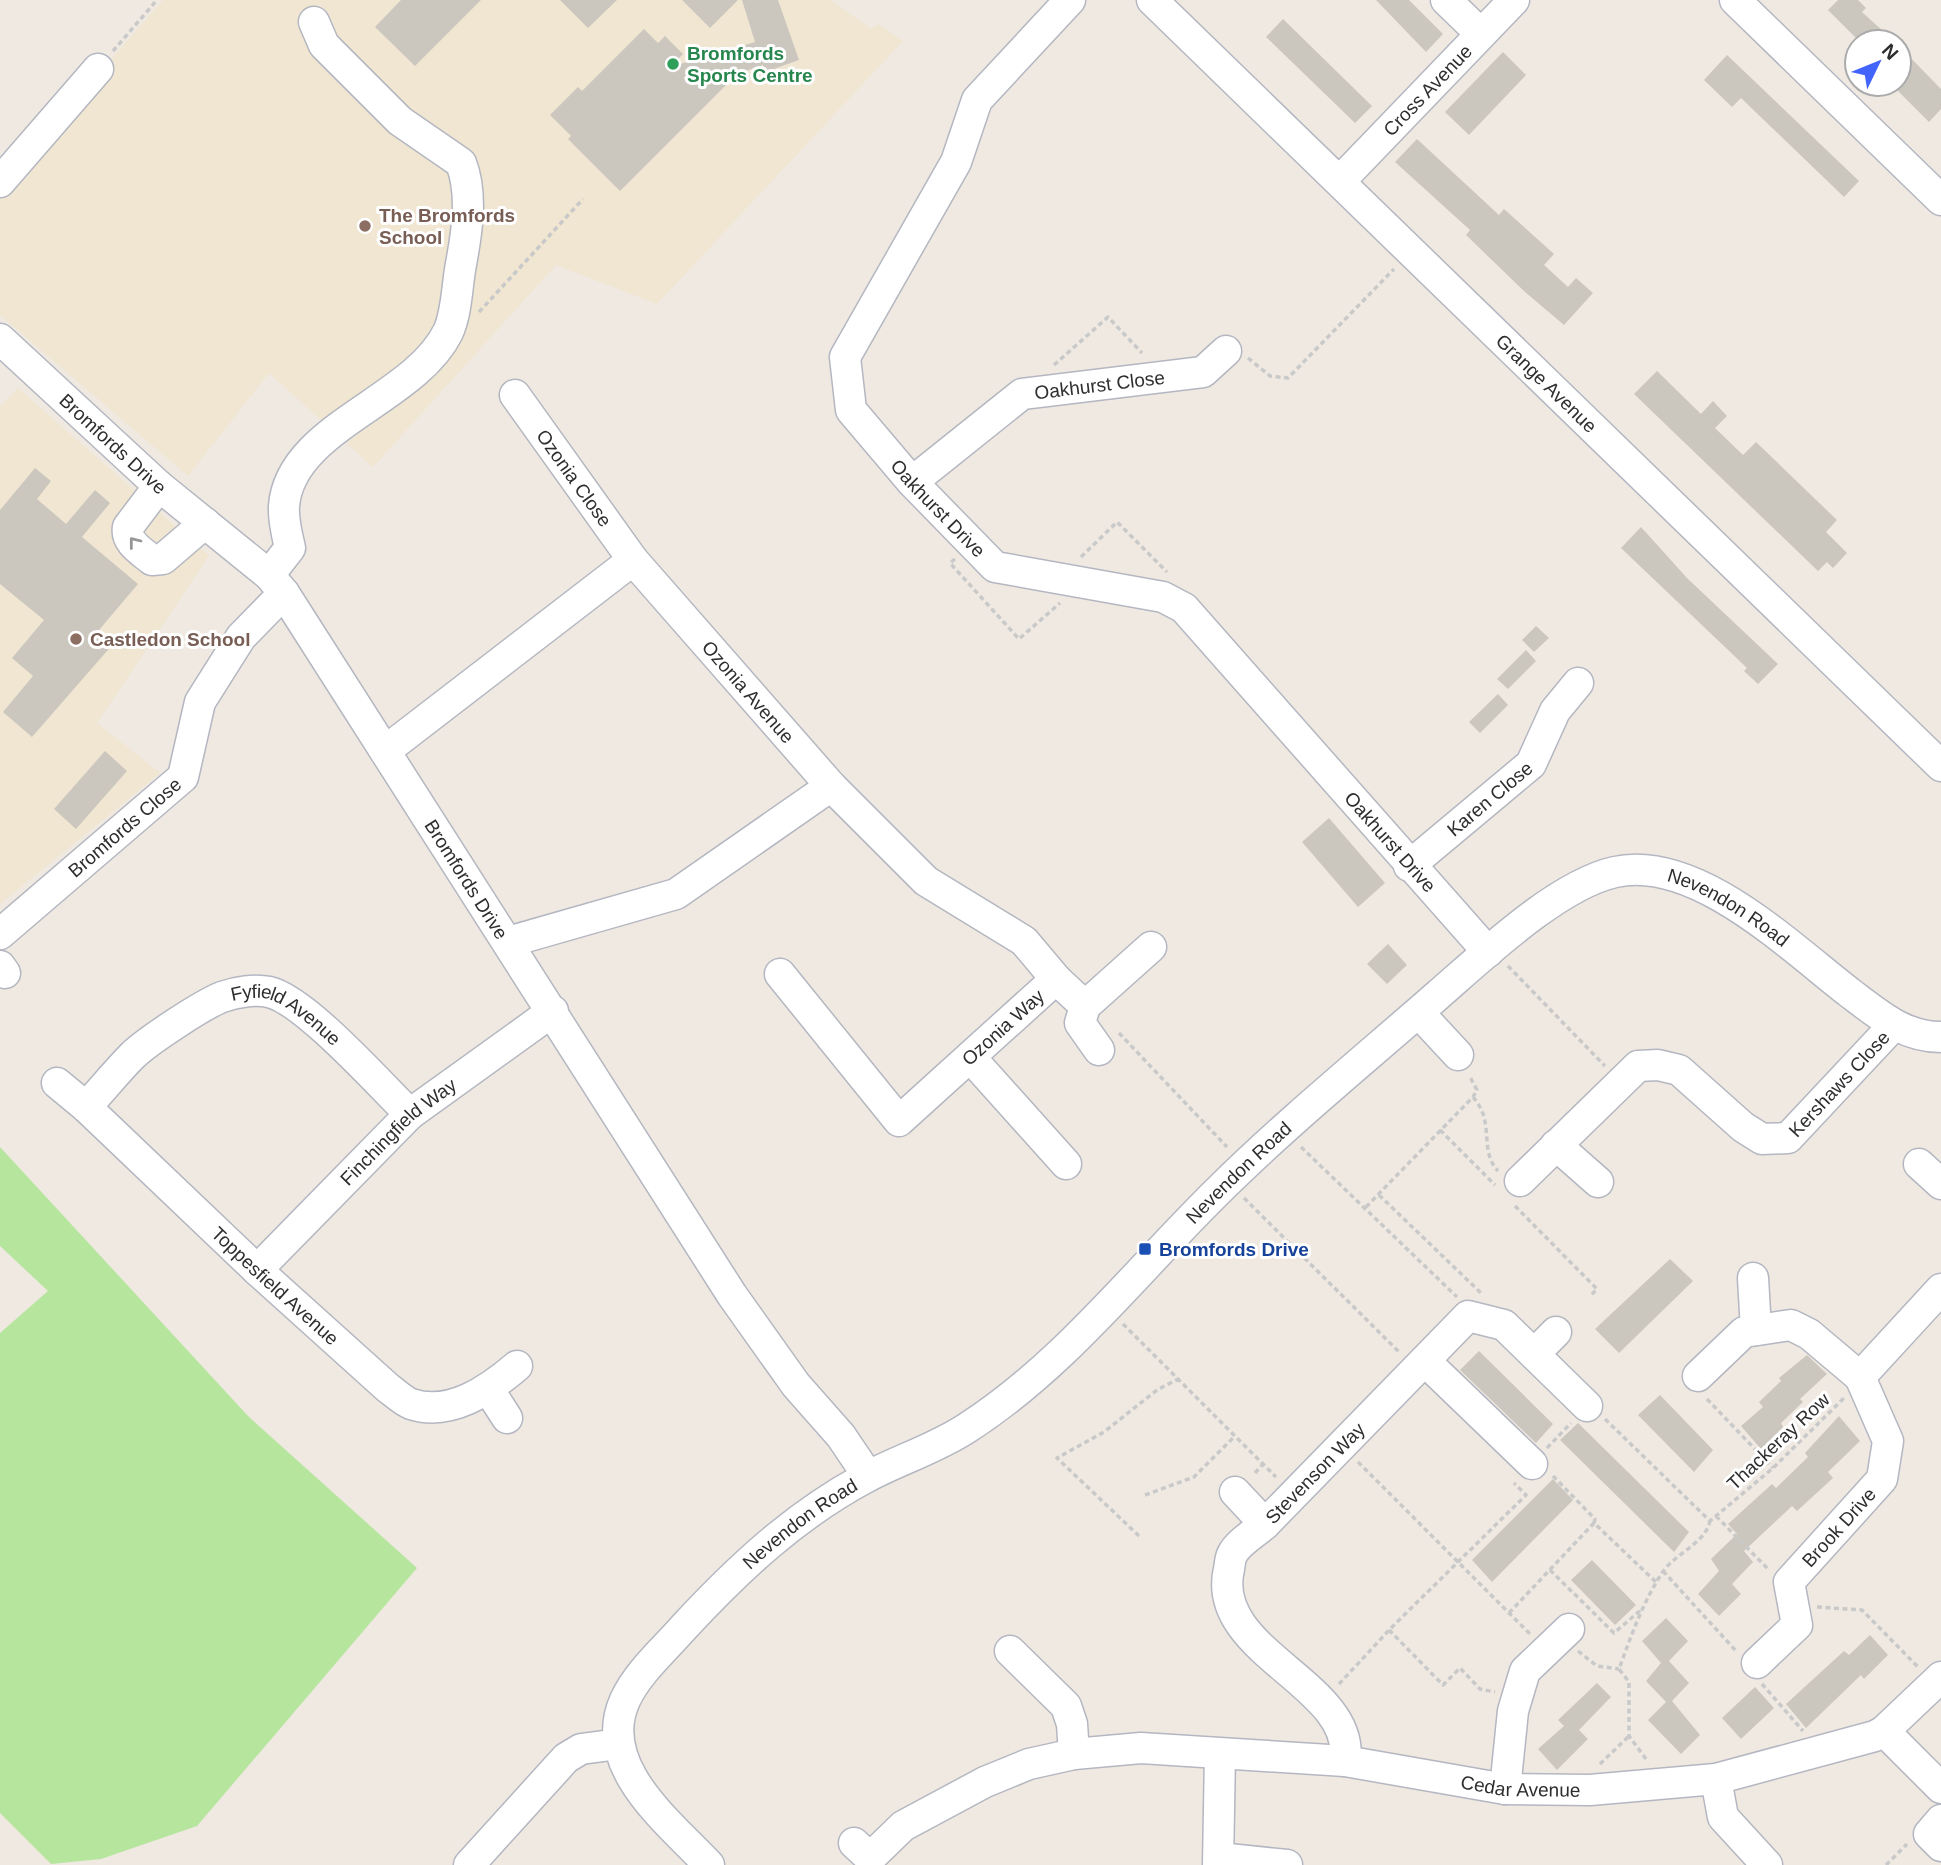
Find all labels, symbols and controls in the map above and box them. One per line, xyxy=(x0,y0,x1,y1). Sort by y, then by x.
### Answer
north arrow xyxy=(1843,28,1913,98)
text: N xyxy=(1878,40,1902,64)
street label: Cross Avenue xyxy=(1379,41,1476,140)
place label: Bromfords Sports Centre xyxy=(687,43,813,86)
marker: Bromfords Sports Centre xyxy=(665,56,681,72)
place label: The Bromfords School xyxy=(379,205,515,248)
marker: The Bromfords School xyxy=(357,218,373,234)
street label: Grange Avenue xyxy=(1492,330,1601,437)
street label: Oakhurst Close xyxy=(1033,367,1166,403)
street label: Bromfords Drive xyxy=(55,390,170,498)
street label: Ozonia Close xyxy=(532,426,616,531)
street label: Oakhurst Drive xyxy=(886,455,989,561)
one-way arrow xyxy=(130,537,142,550)
place label: Castledon School xyxy=(90,629,250,650)
marker: Castledon School xyxy=(68,631,84,647)
street label: Ozonia Avenue xyxy=(698,637,798,747)
street label: Karen Close xyxy=(1443,757,1537,841)
street label: Bromfords Close xyxy=(64,774,185,882)
street label: Oakhurst Drive xyxy=(1340,787,1440,896)
street label: Bromfords Drive xyxy=(420,816,512,943)
street label: Nevendon Road xyxy=(1665,864,1793,951)
street label: Fyfield Avenue xyxy=(229,981,345,1050)
street label: Ozonia Way xyxy=(958,985,1049,1070)
street label: Kershaws Close xyxy=(1785,1027,1894,1141)
street label: Finchingfield Way xyxy=(336,1074,461,1190)
street label: Nevendon Road xyxy=(1182,1118,1296,1228)
street label: Toppesfield Avenue xyxy=(207,1223,343,1349)
place label: Bromfords Drive xyxy=(1159,1239,1309,1260)
marker: Bromfords Drive xyxy=(1137,1241,1153,1257)
street label: Thackeray Row xyxy=(1723,1388,1834,1494)
street label: Stevenson Way xyxy=(1261,1418,1369,1528)
street label: Nevendon Road xyxy=(739,1475,861,1573)
street label: Brook Drive xyxy=(1798,1483,1880,1571)
street label: Cedar Avenue xyxy=(1459,1771,1580,1801)

